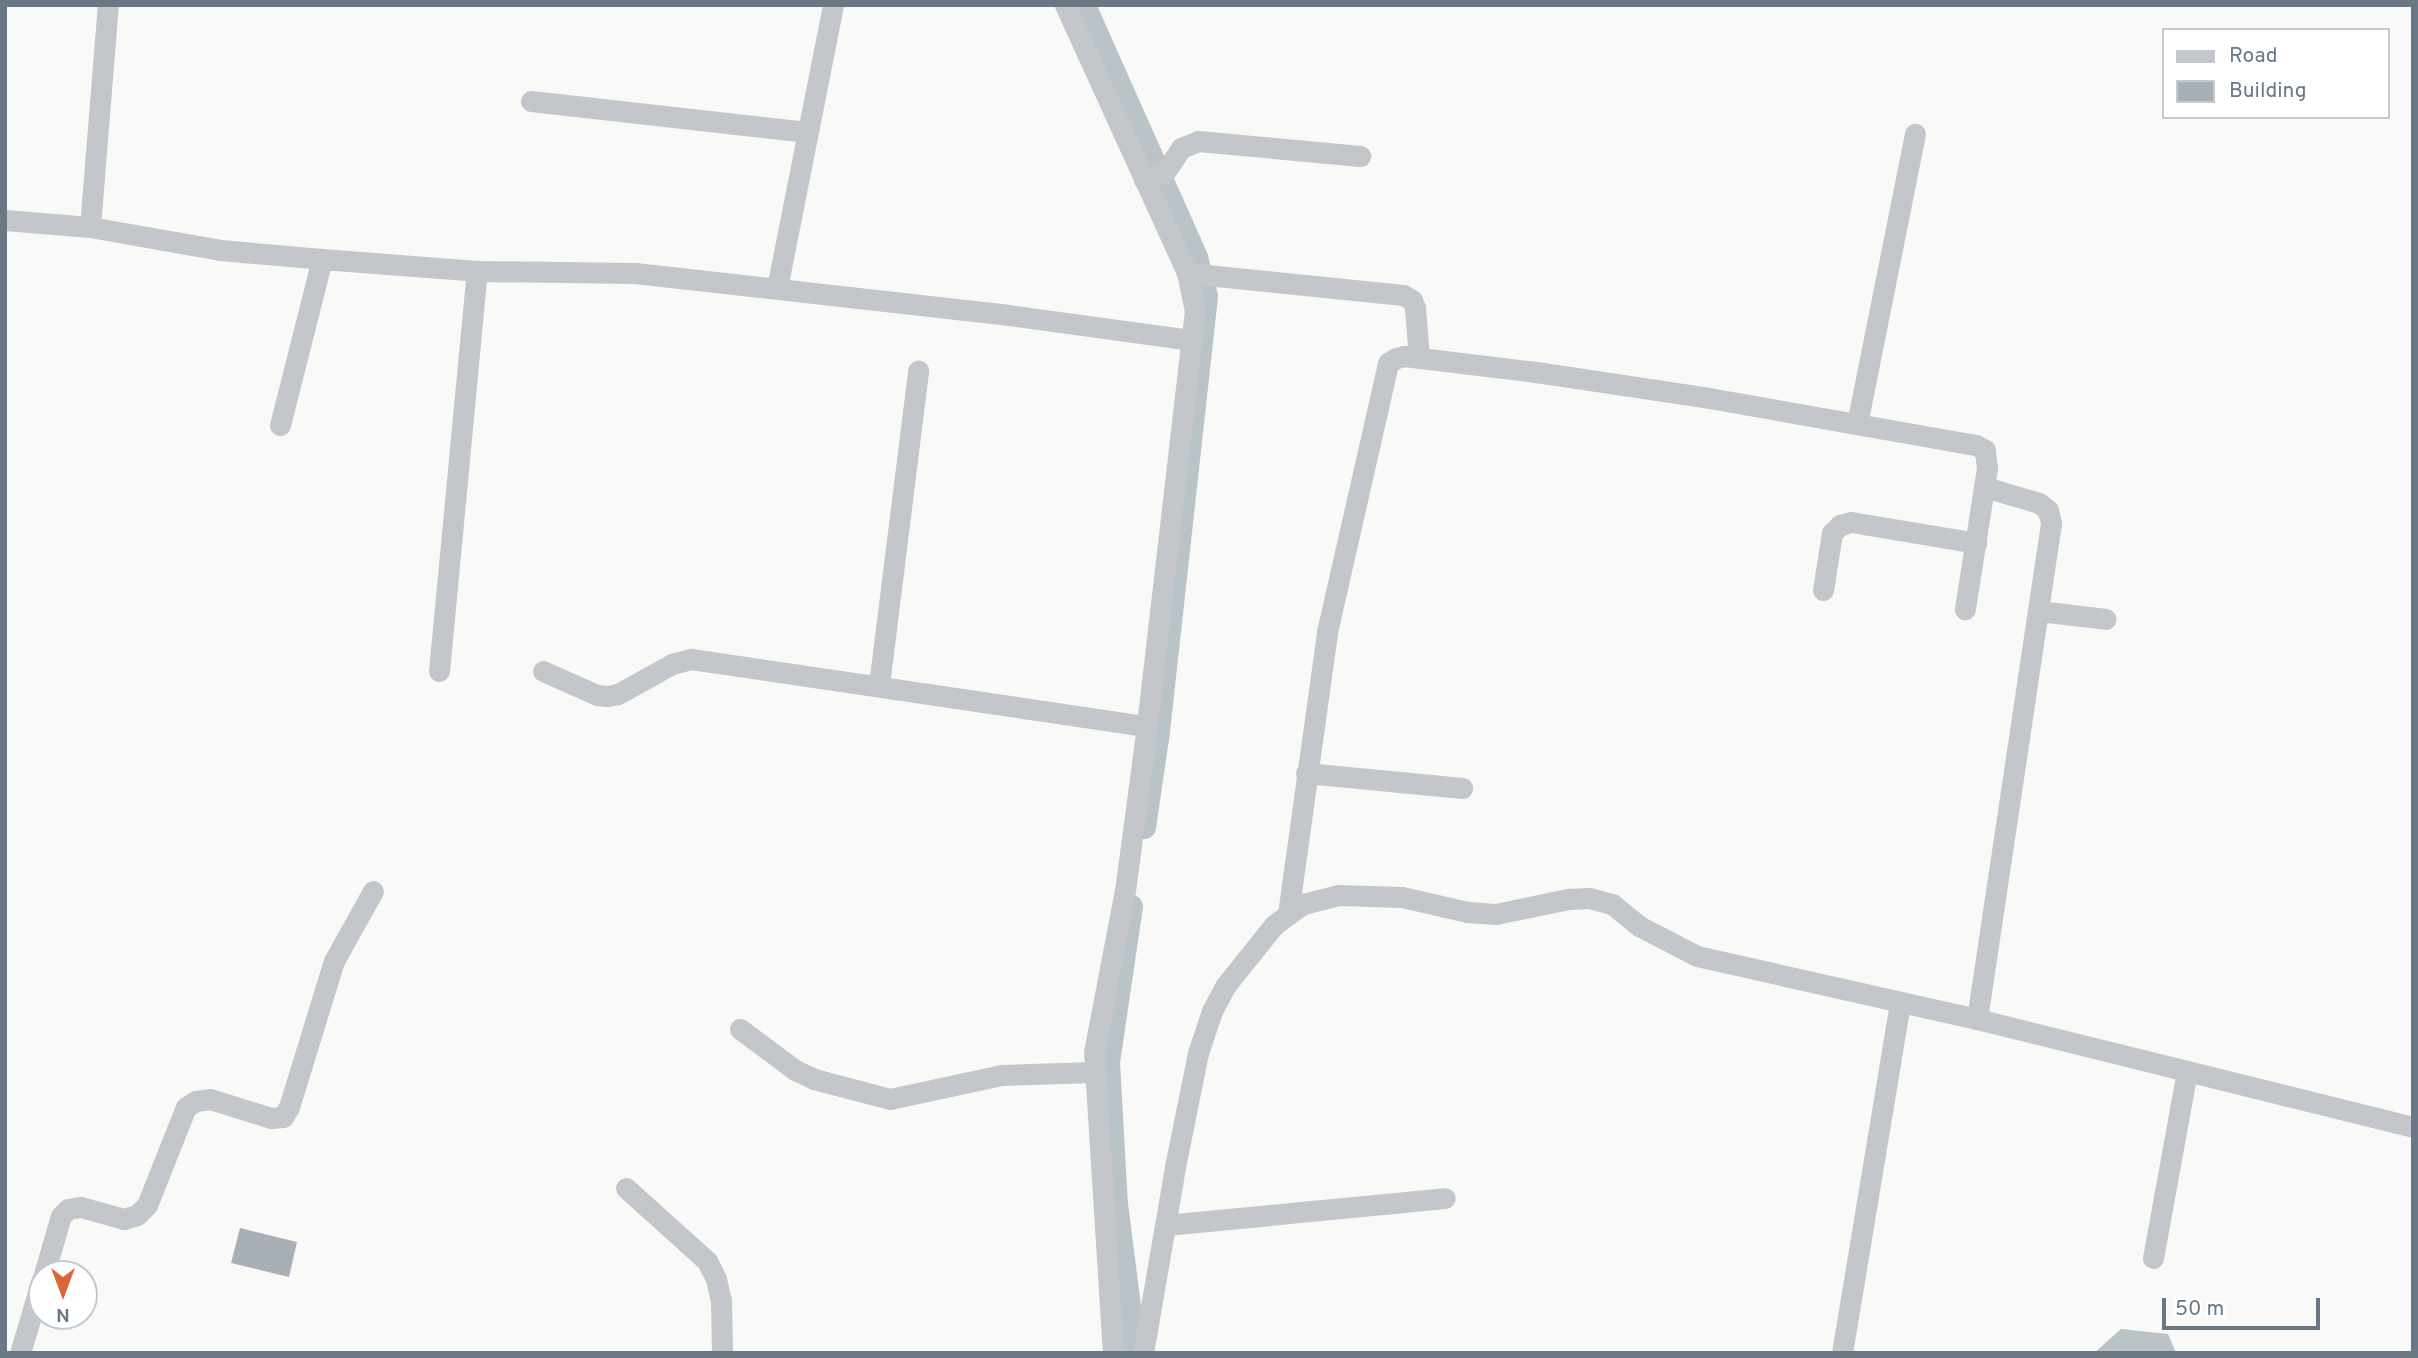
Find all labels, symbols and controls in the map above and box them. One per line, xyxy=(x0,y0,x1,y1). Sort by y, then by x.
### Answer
legend xyxy=(2162,28,2390,119)
text: Road xyxy=(2229,43,2278,70)
text: Building xyxy=(2229,78,2307,105)
north arrow xyxy=(28,1260,98,1330)
scale bar xyxy=(2166,1284,2324,1328)
text: 50 m xyxy=(2175,1296,2224,1323)
text: N xyxy=(56,1302,70,1326)

